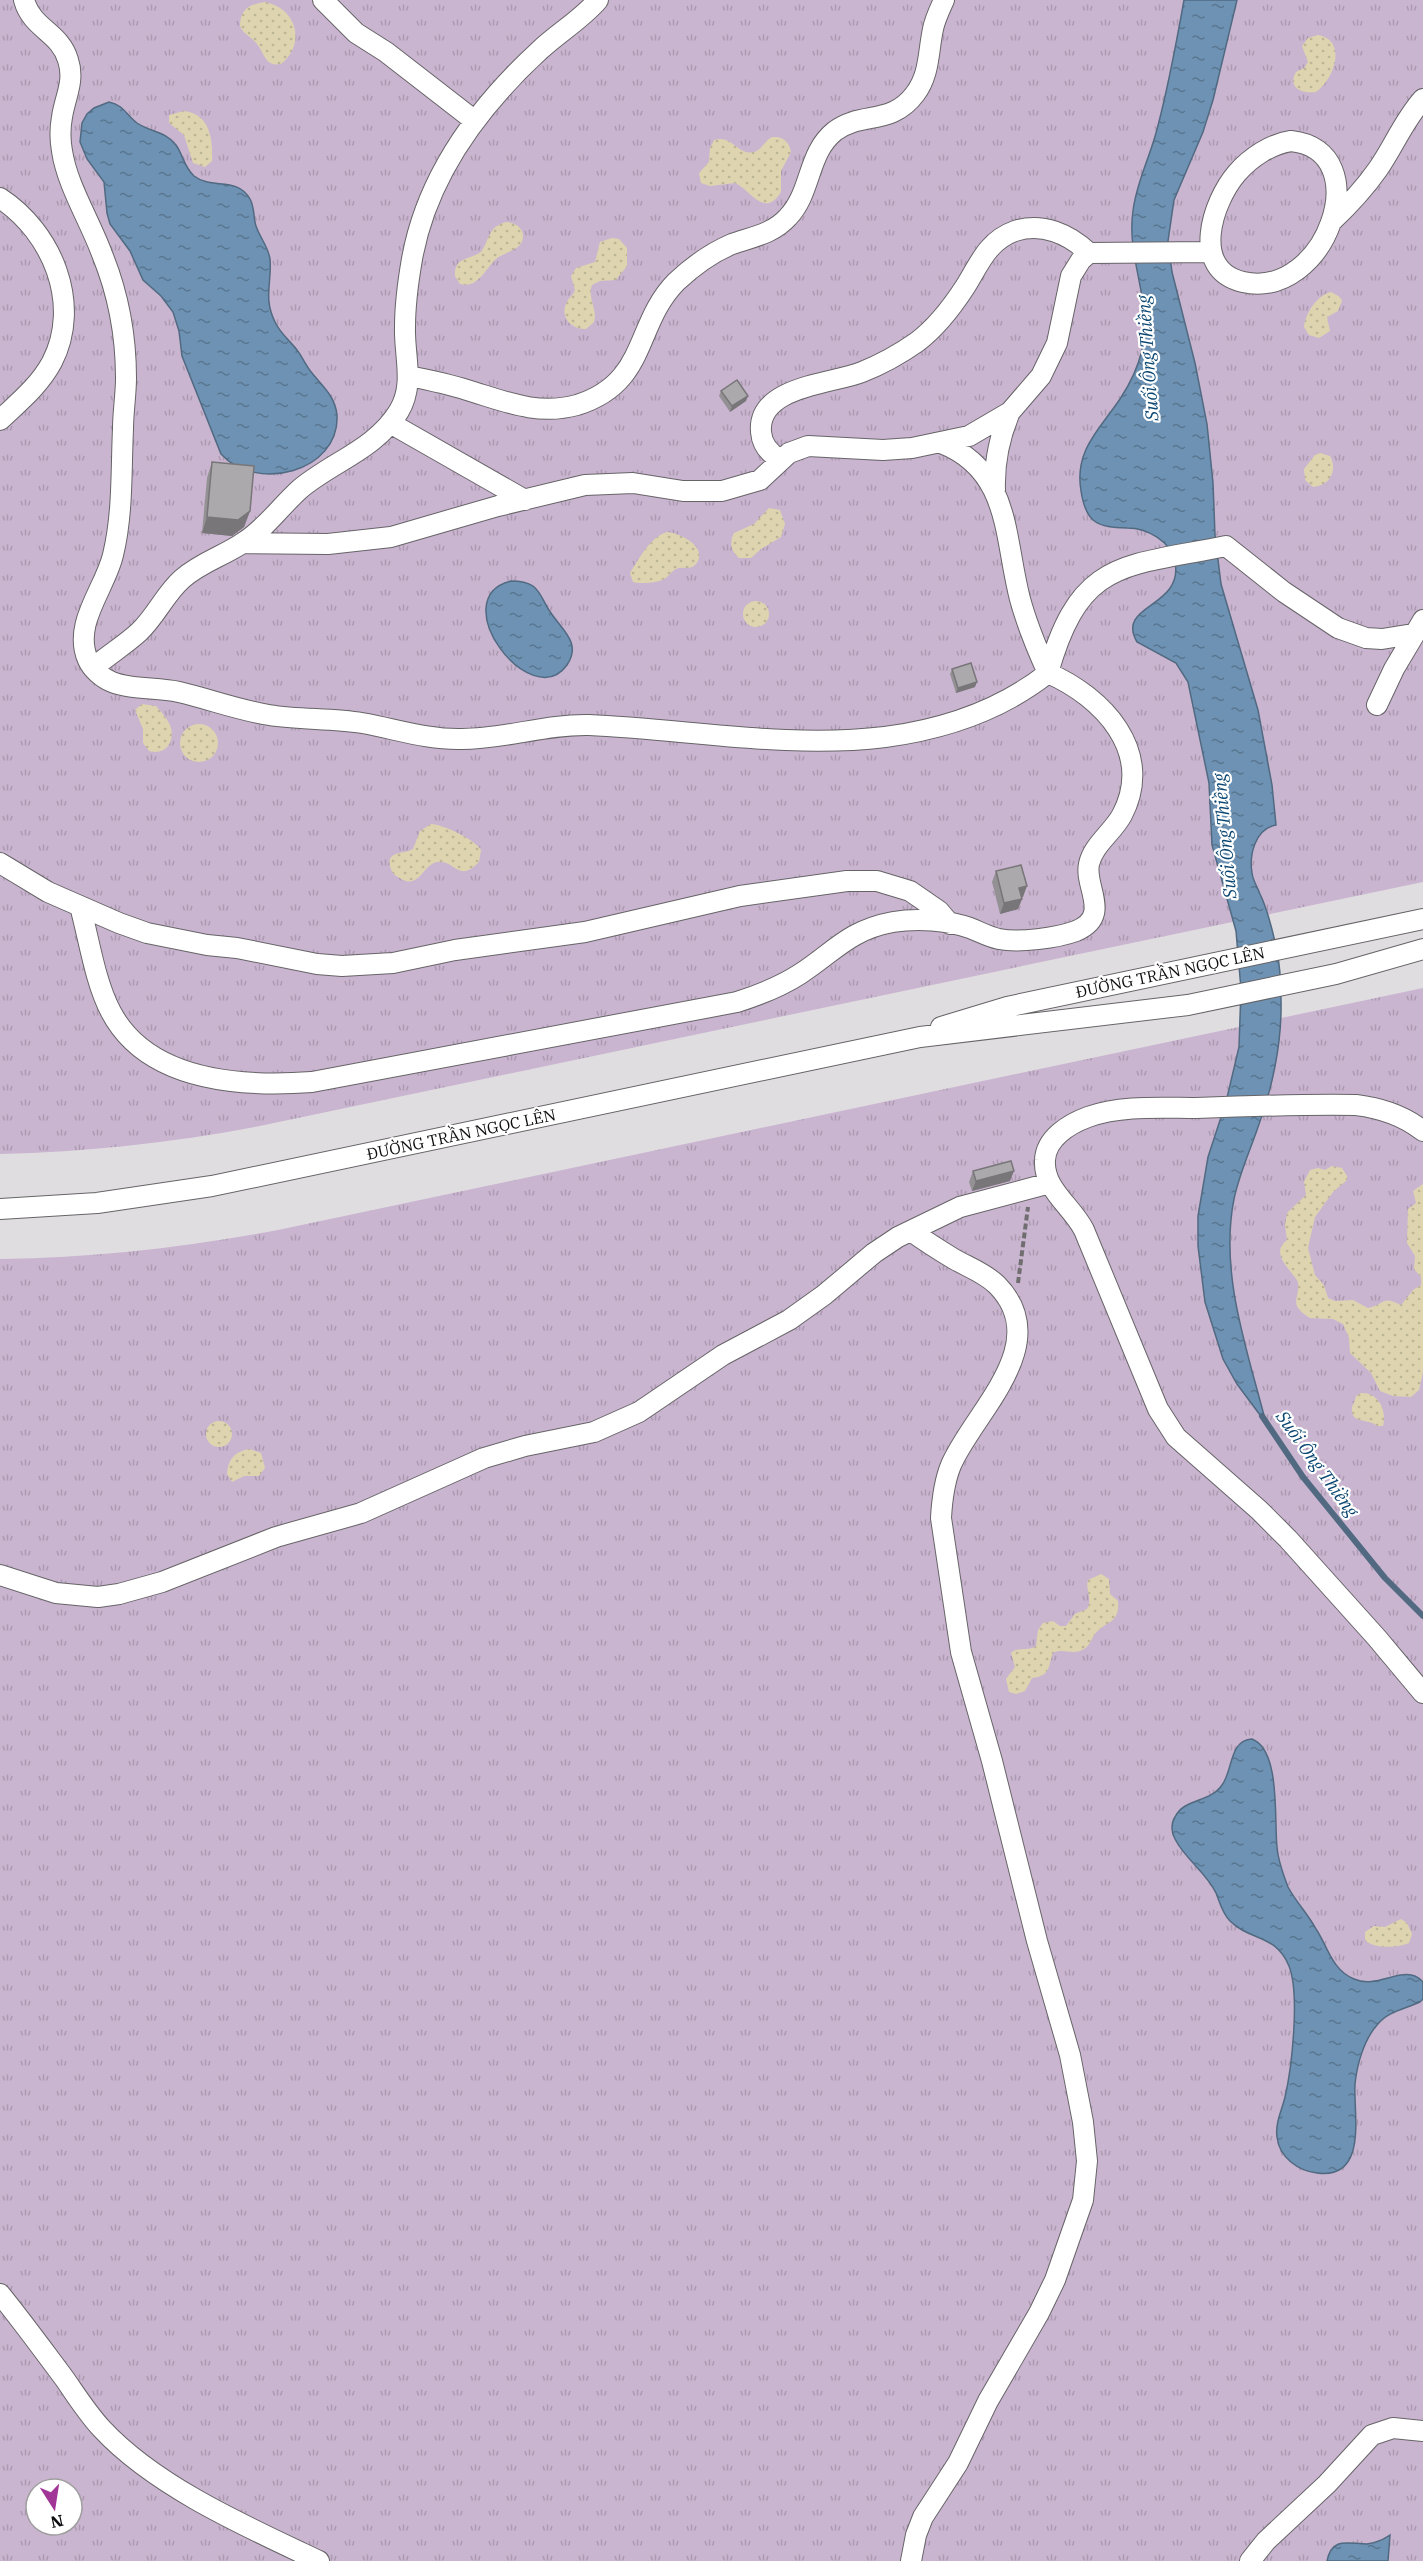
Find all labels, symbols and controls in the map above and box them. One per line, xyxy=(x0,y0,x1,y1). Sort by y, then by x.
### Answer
water label: Suối Ông Thiềng xyxy=(1132,294,1163,423)
water label: Suối Ông Thiềng xyxy=(1208,772,1242,901)
street label: ĐƯỜNG TRẦN NGỌC LÊN xyxy=(1073,940,1266,1002)
street label: ĐƯỜNG TRẦN NGỌC LÊN xyxy=(364,1102,557,1164)
water label: Suối Ông Thiềng xyxy=(1271,1405,1364,1522)
north arrow xyxy=(24,2477,84,2537)
text: N xyxy=(49,2511,65,2533)

